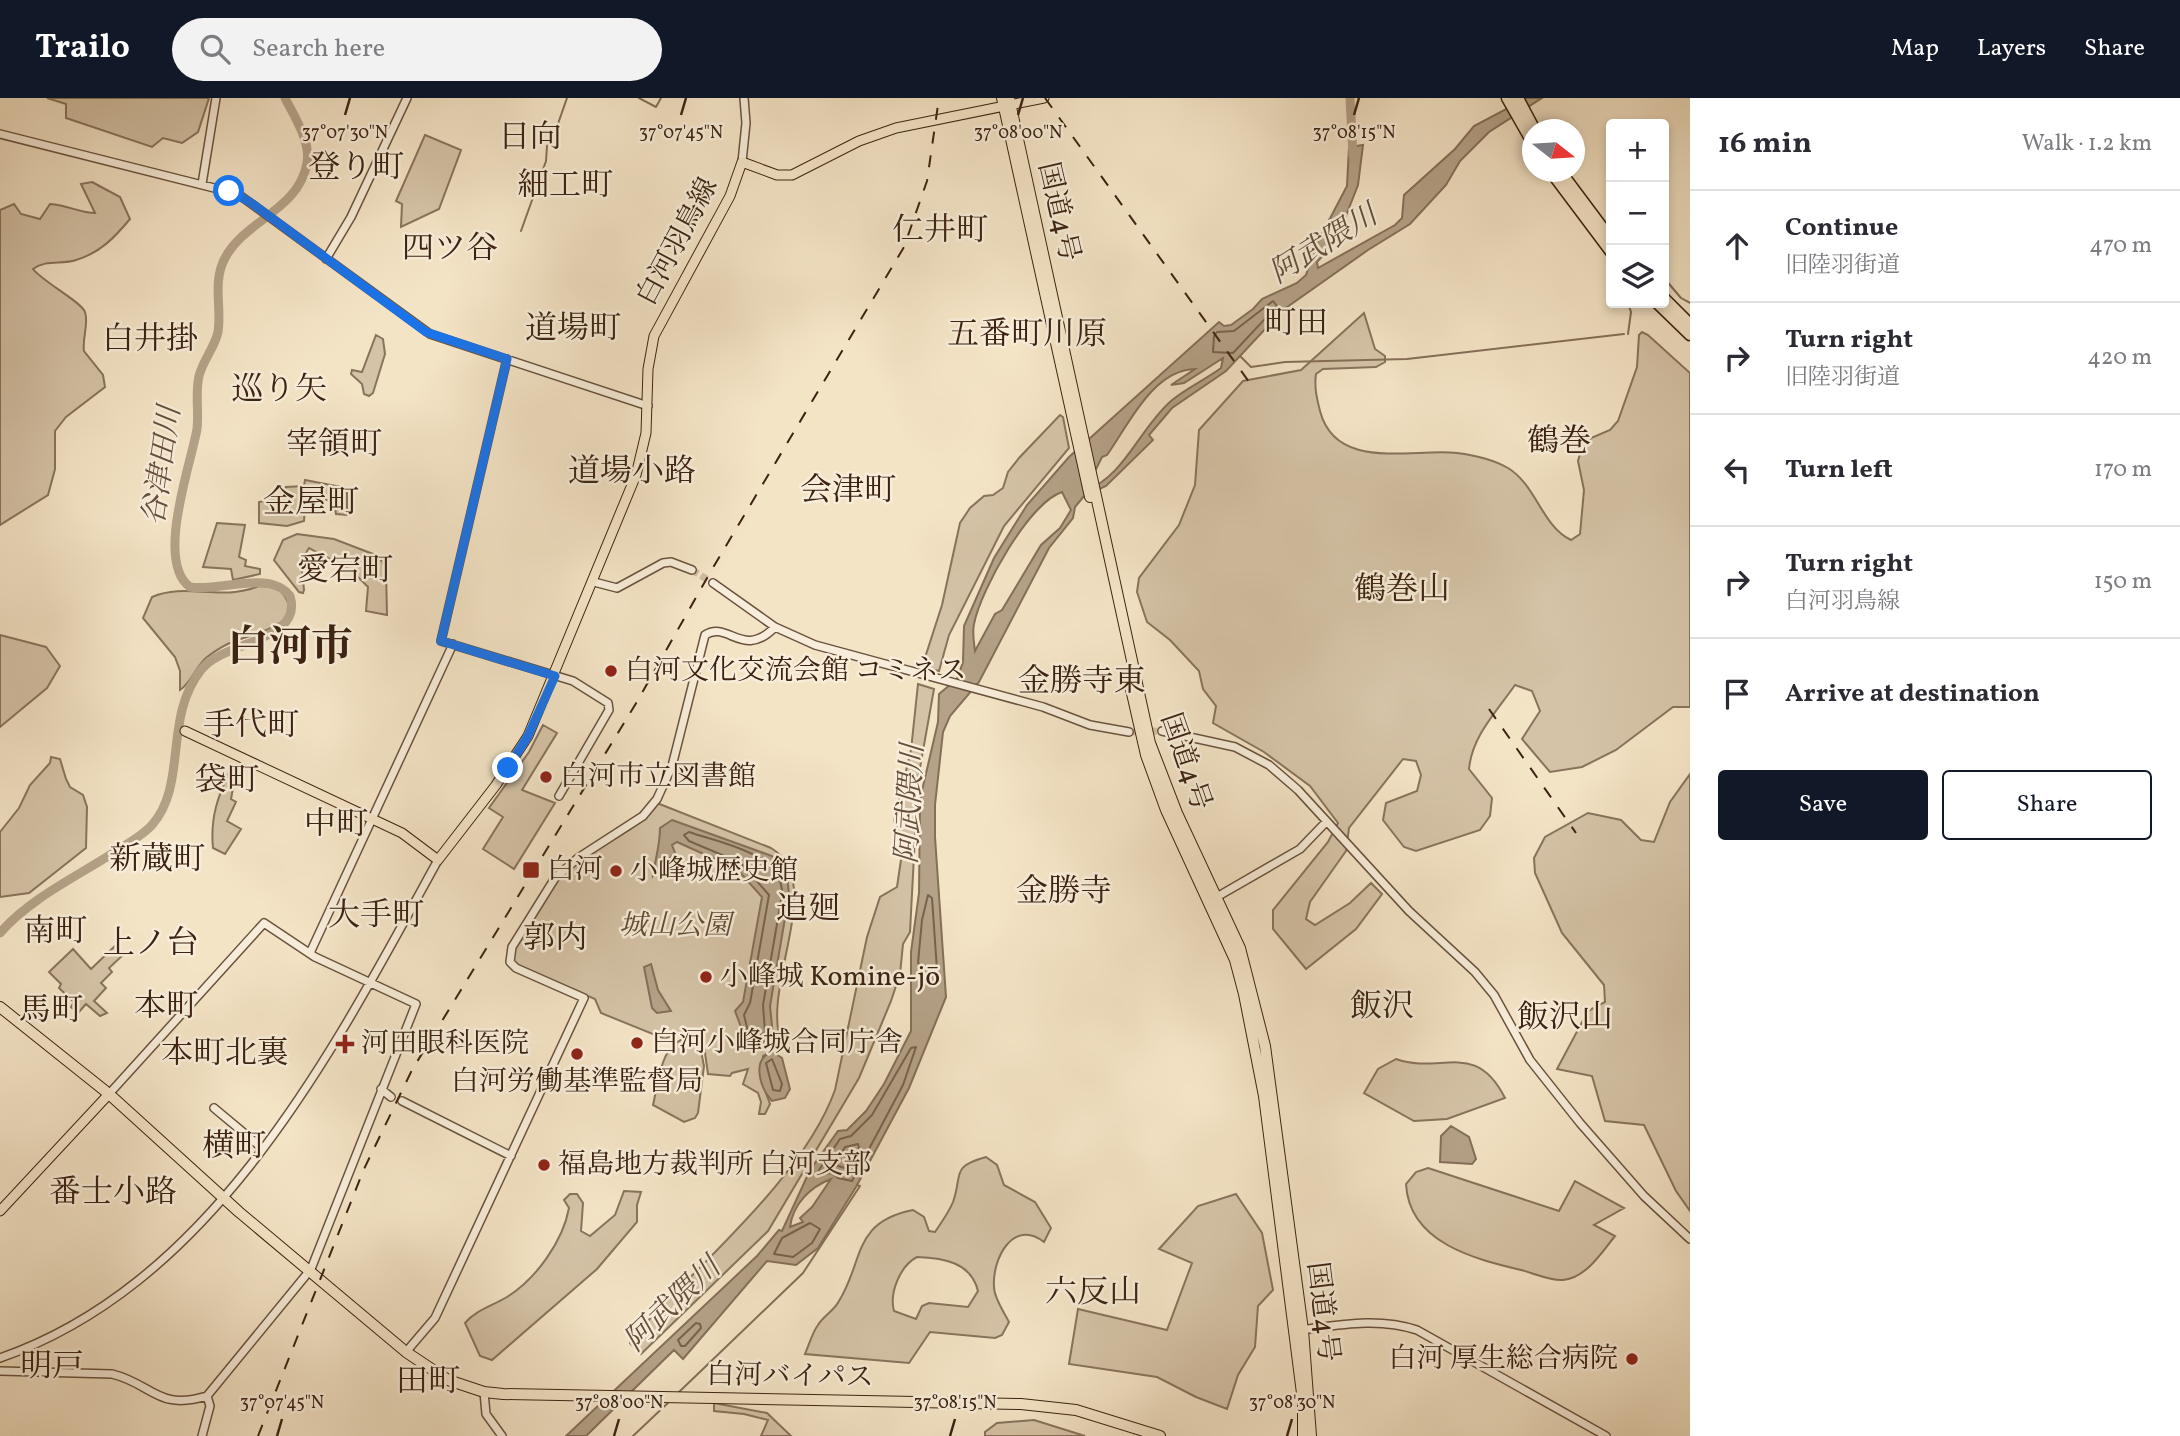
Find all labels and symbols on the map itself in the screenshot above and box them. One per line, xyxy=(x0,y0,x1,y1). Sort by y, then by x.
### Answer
district label: 日向 xyxy=(498,117,562,161)
north arrow xyxy=(1522,119,1585,182)
text: 37°07'30"N xyxy=(302,121,388,146)
text: 37°07'45"N xyxy=(639,121,723,146)
text: 37°08'00"N xyxy=(974,121,1062,146)
text: 37°08'15"N xyxy=(1312,121,1396,146)
district label: 登り町 xyxy=(308,147,404,191)
street label: 国道4号 xyxy=(1028,159,1088,265)
district label: 細工町 xyxy=(517,165,613,209)
street label: 白河羽鳥線 xyxy=(628,171,728,313)
route start xyxy=(213,175,244,206)
water label: 阿武隈川 xyxy=(1262,194,1389,295)
district label: 仁井町 xyxy=(892,210,988,254)
district label: 四ツ谷 xyxy=(402,228,498,272)
district label: 町田 xyxy=(1264,303,1328,347)
district label: 道場町 xyxy=(525,308,621,352)
district label: 五番町川原 xyxy=(947,314,1107,358)
district label: 白井掛 xyxy=(102,319,198,363)
district label: 巡り矢 xyxy=(231,369,327,413)
water label: 谷津田川 xyxy=(134,401,193,528)
district label: 鶴巻 xyxy=(1527,421,1591,465)
district label: 宰領町 xyxy=(286,424,382,468)
district label: 道場小路 xyxy=(568,451,696,495)
district label: 会津町 xyxy=(800,470,896,514)
district label: 金屋町 xyxy=(263,482,359,526)
district label: 愛宕町 xyxy=(297,550,393,594)
district label: 鶴巻山 xyxy=(1354,569,1450,613)
district label: 白河市 xyxy=(227,620,353,679)
place label: 白河文化交流会館 コミネス xyxy=(625,652,967,691)
district label: 金勝寺東 xyxy=(1018,661,1146,705)
marker: 白河文化交流会館 コミネス xyxy=(603,663,619,679)
district label: 手代町 xyxy=(203,705,299,749)
street label: 国道4号 xyxy=(1150,708,1220,816)
water label: 阿武隈川 xyxy=(887,740,935,865)
route end xyxy=(492,752,523,783)
place label: 白河市立図書館 xyxy=(560,758,756,797)
district label: 袋町 xyxy=(195,760,259,804)
marker: 白河市立図書館 xyxy=(538,769,554,785)
district label: 中町 xyxy=(304,804,368,848)
district label: 新蔵町 xyxy=(109,839,205,883)
place label: 白河 xyxy=(547,851,603,890)
place label: 小峰城歴史館 xyxy=(630,852,798,891)
marker: 白河 xyxy=(521,860,541,880)
marker: 小峰城歴史館 xyxy=(608,863,624,879)
district label: 金勝寺 xyxy=(1016,871,1112,915)
district label: 追廻 xyxy=(776,888,840,932)
district label: 大手町 xyxy=(328,895,424,939)
park label: 城山公園 xyxy=(619,907,735,946)
district label: 南町 xyxy=(23,911,87,955)
district label: 郭内 xyxy=(523,918,587,962)
district label: 上ノ台 xyxy=(103,923,199,967)
place label: 小峰城 Komine-jō xyxy=(720,958,940,997)
marker: 小峰城 Komine-jō xyxy=(698,969,714,985)
district label: 本町 xyxy=(134,986,198,1030)
district label: 飯沢 xyxy=(1350,986,1414,1030)
district label: 馬町 xyxy=(19,990,83,1034)
district label: 飯沢山 xyxy=(1517,997,1613,1041)
place label: 白河小峰城合同庁舎 xyxy=(651,1024,903,1063)
place label: 河田眼科医院 xyxy=(361,1025,529,1064)
district label: 本町北裏 xyxy=(161,1033,289,1077)
marker: 河田眼科医院 xyxy=(335,1034,355,1054)
marker: 白河小峰城合同庁舎 xyxy=(629,1035,645,1051)
marker: 白河労働基準監督局 xyxy=(569,1046,585,1062)
place label: 白河労働基準監督局 xyxy=(451,1063,703,1102)
district label: 横町 xyxy=(202,1126,266,1170)
place label: 福島地方裁判所 白河支部 xyxy=(558,1146,872,1185)
marker: 福島地方裁判所 白河支部 xyxy=(536,1157,552,1173)
district label: 番士小路 xyxy=(49,1172,177,1216)
water label: 阿武隈川 xyxy=(615,1246,733,1362)
street label: 国道4号 xyxy=(1297,1260,1347,1364)
district label: 六反山 xyxy=(1045,1272,1141,1316)
place label: 白河 厚生総合病院 xyxy=(1388,1340,1618,1379)
district label: 明戸 xyxy=(20,1346,84,1390)
marker: 白河 厚生総合病院 xyxy=(1624,1351,1640,1367)
street label: 白河バイパス xyxy=(706,1356,874,1398)
district label: 田町 xyxy=(396,1361,460,1405)
text: 37°07'45"N xyxy=(240,1391,324,1416)
text: 37°08'00"N xyxy=(575,1391,663,1416)
text: 37°08'15"N xyxy=(913,1391,997,1416)
text: 37°08'30"N xyxy=(1249,1391,1335,1416)

